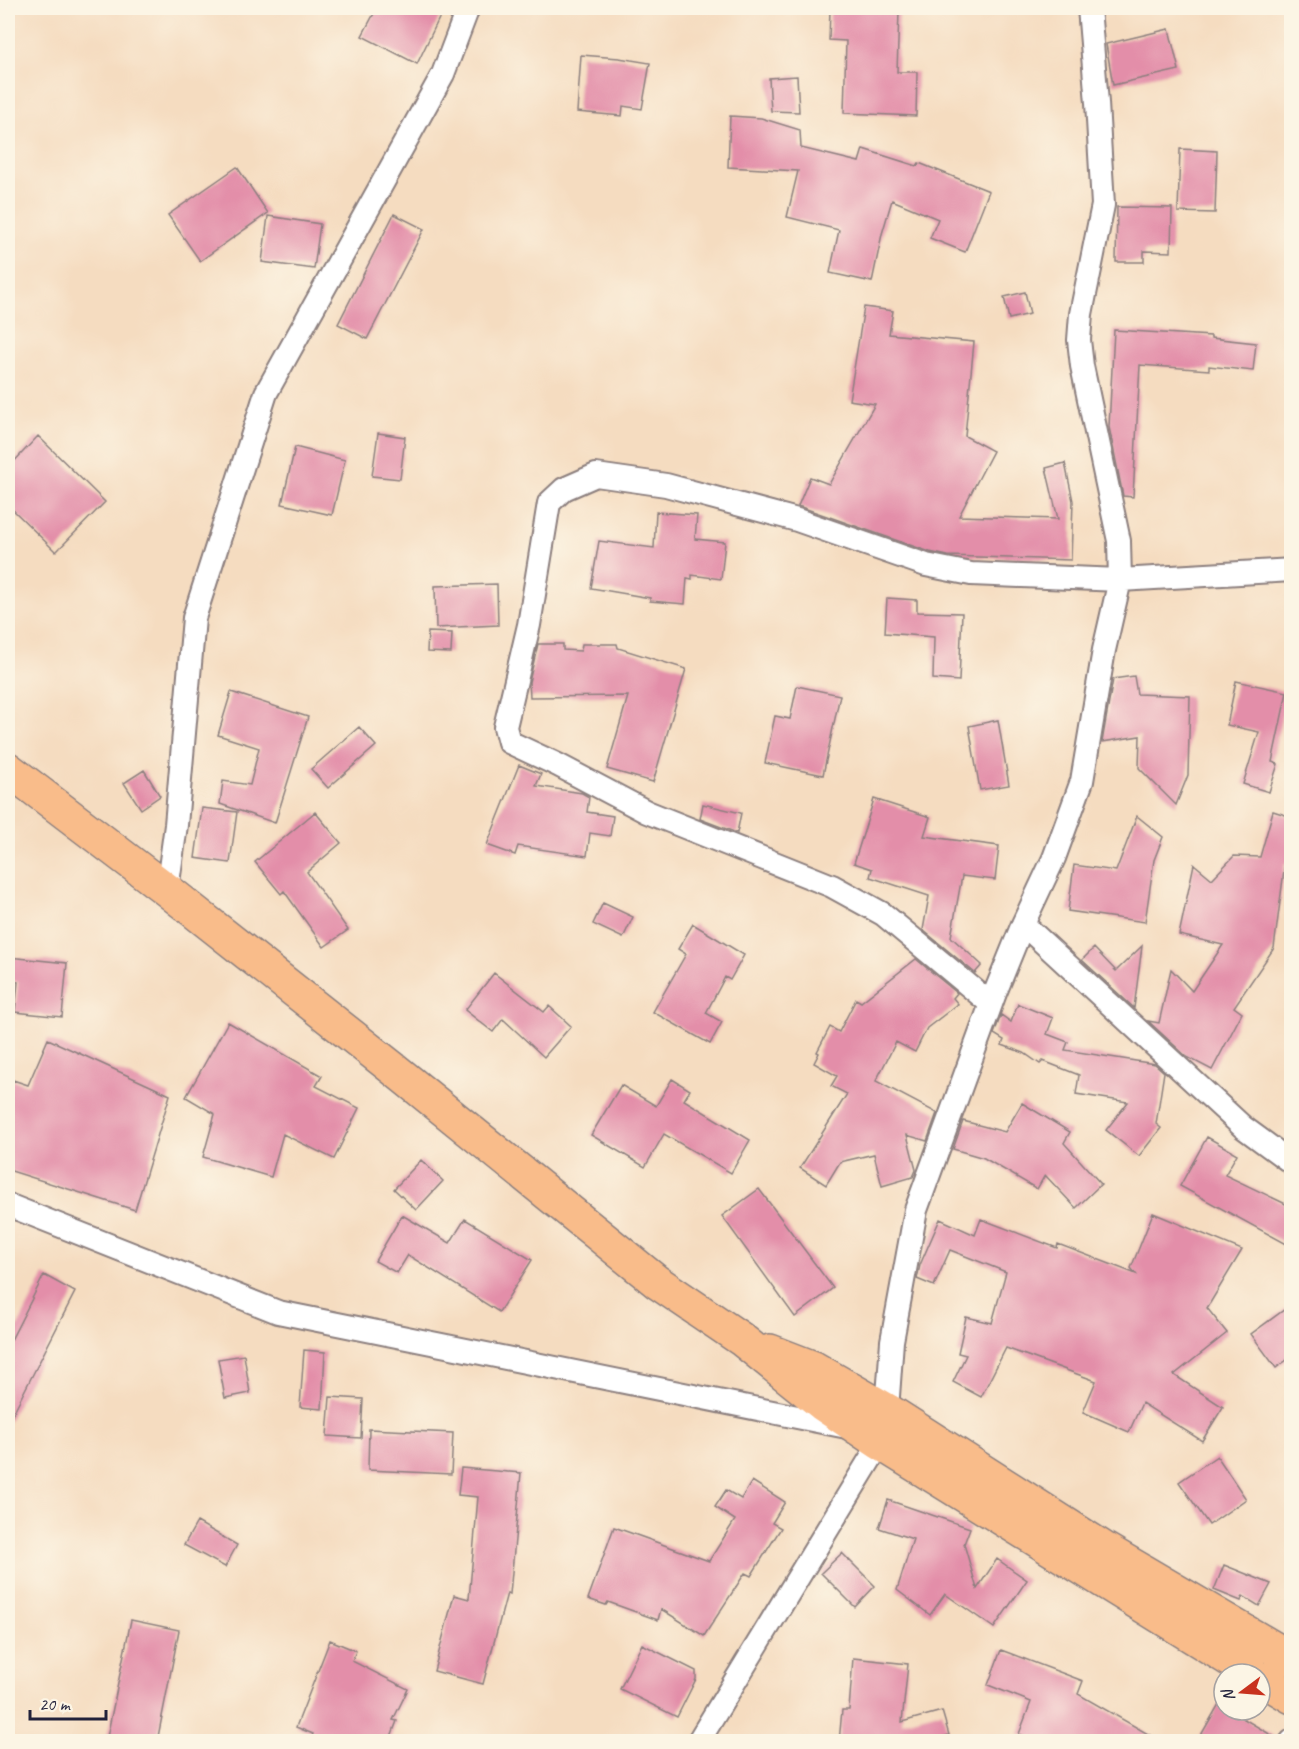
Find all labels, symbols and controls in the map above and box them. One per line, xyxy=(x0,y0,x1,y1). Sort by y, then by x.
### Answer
north arrow xyxy=(1212,1662,1272,1722)
scale bar xyxy=(30,1683,106,1721)
text: N xyxy=(1217,1685,1240,1703)
text: 20 m xyxy=(39,1693,72,1715)

